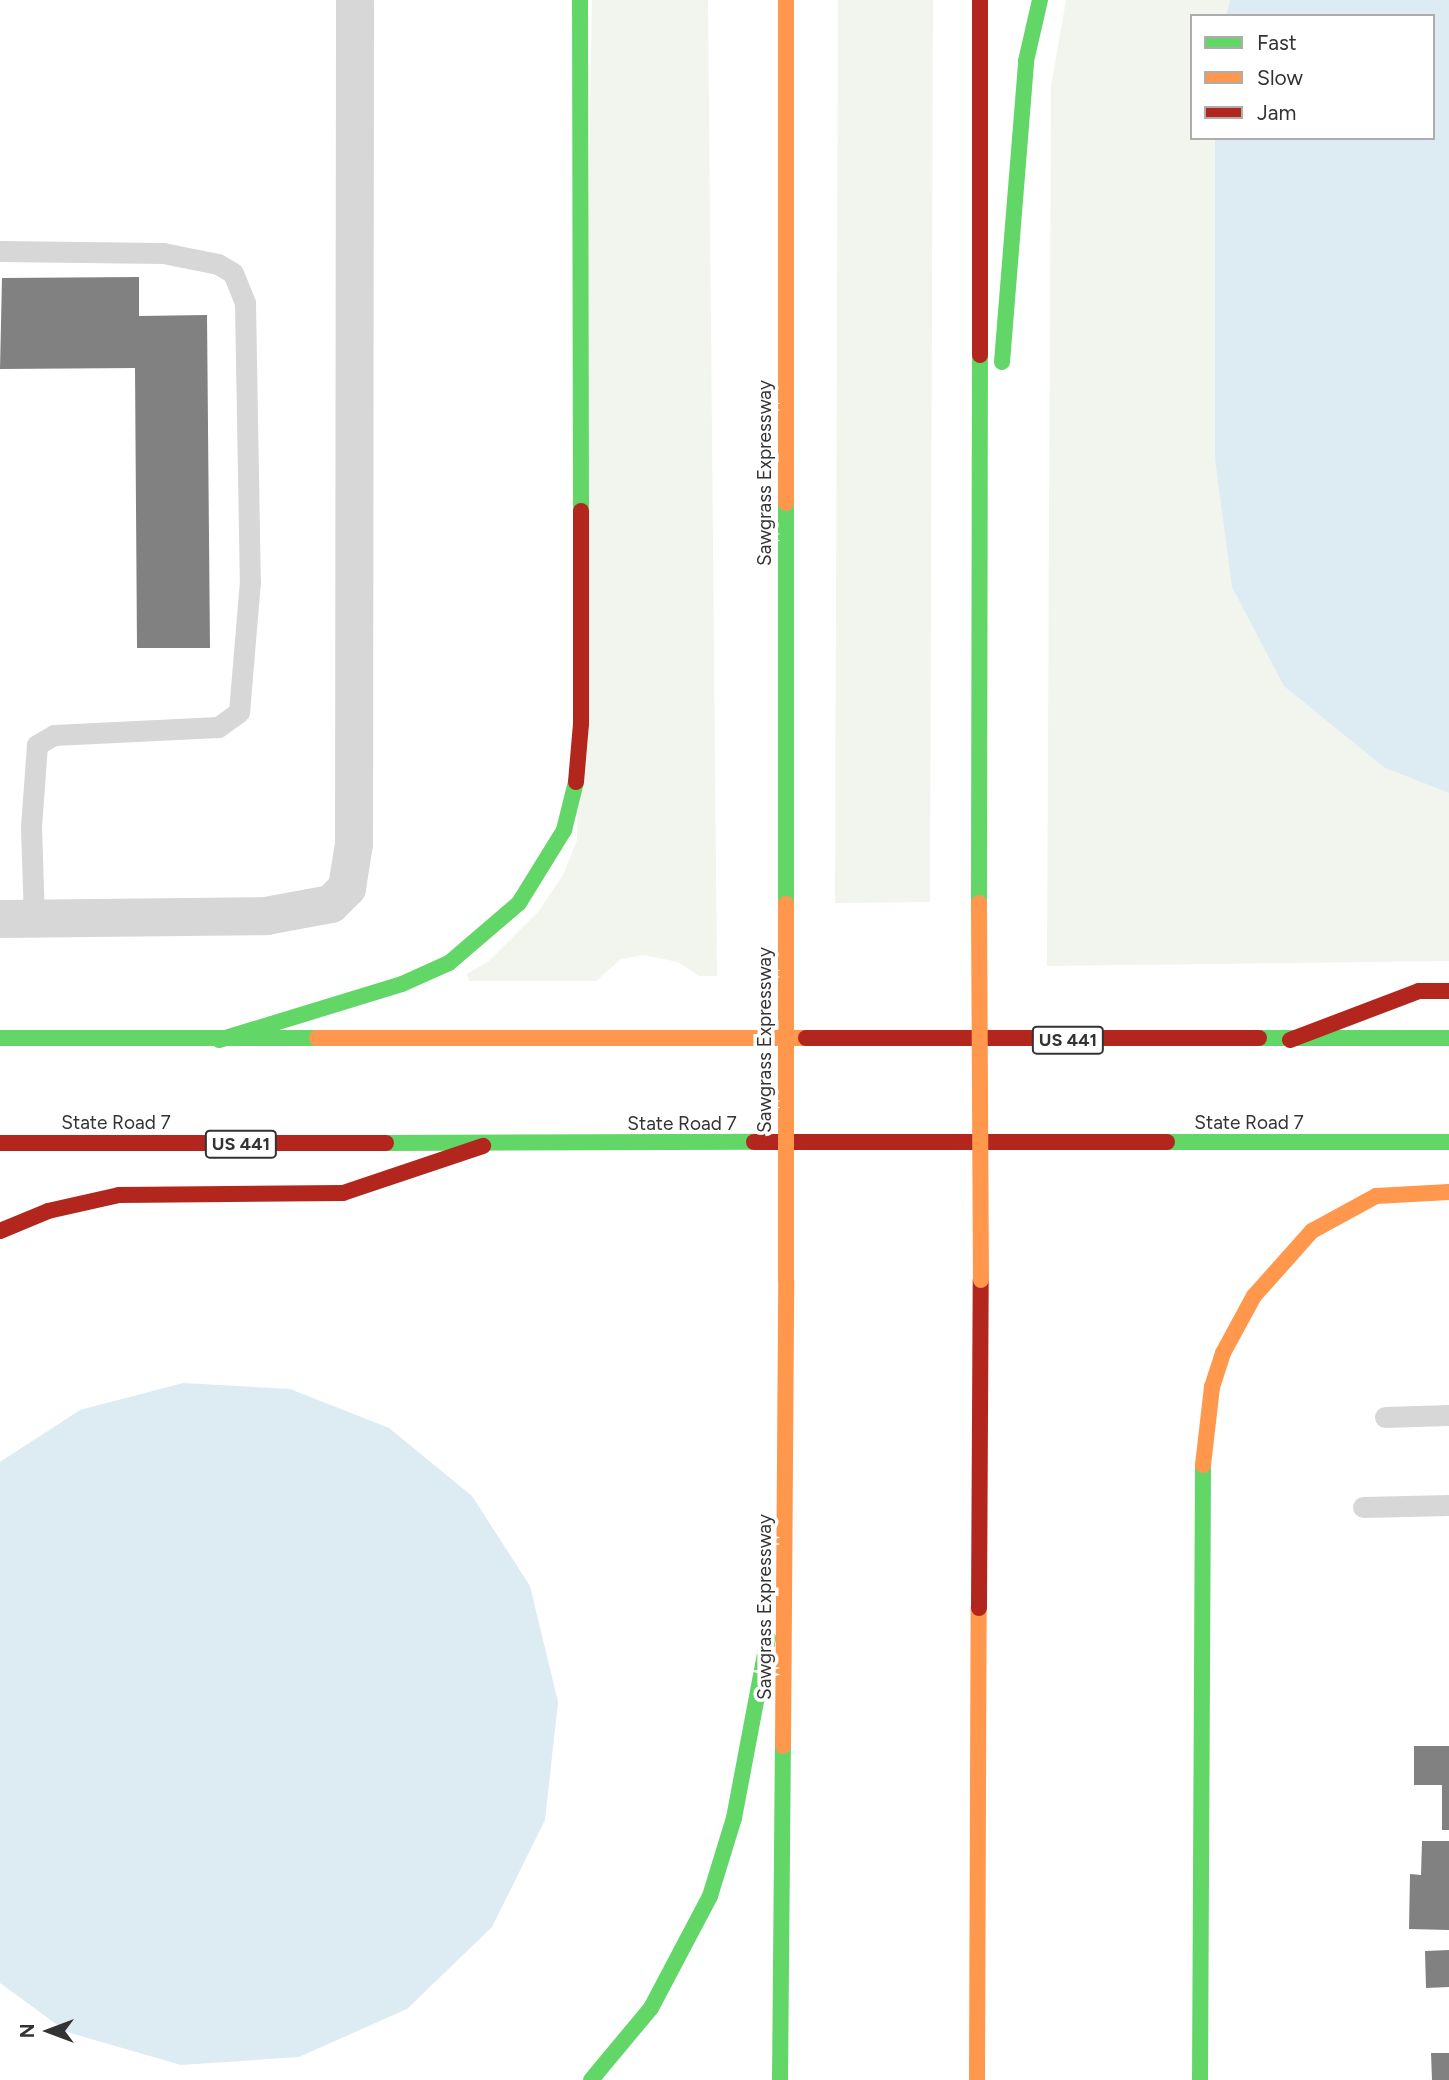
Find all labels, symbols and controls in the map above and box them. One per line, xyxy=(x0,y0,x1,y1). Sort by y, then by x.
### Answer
legend xyxy=(1190,14,1435,140)
text: Fast xyxy=(1257,30,1297,55)
text: Slow xyxy=(1257,65,1303,90)
text: Jam xyxy=(1257,100,1296,125)
street label: Sawgrass Expressway xyxy=(754,380,776,566)
street label: Sawgrass Expressway xyxy=(754,947,776,1133)
road number: US 441 xyxy=(1031,1026,1105,1055)
street label: State Road 7 xyxy=(61,1112,171,1134)
street label: State Road 7 xyxy=(1194,1112,1304,1134)
street label: State Road 7 xyxy=(627,1113,737,1135)
road number: US 441 xyxy=(204,1129,278,1158)
street label: Sawgrass Expressway xyxy=(754,1514,776,1700)
north arrow xyxy=(14,1996,84,2066)
text: N xyxy=(16,2024,39,2038)

